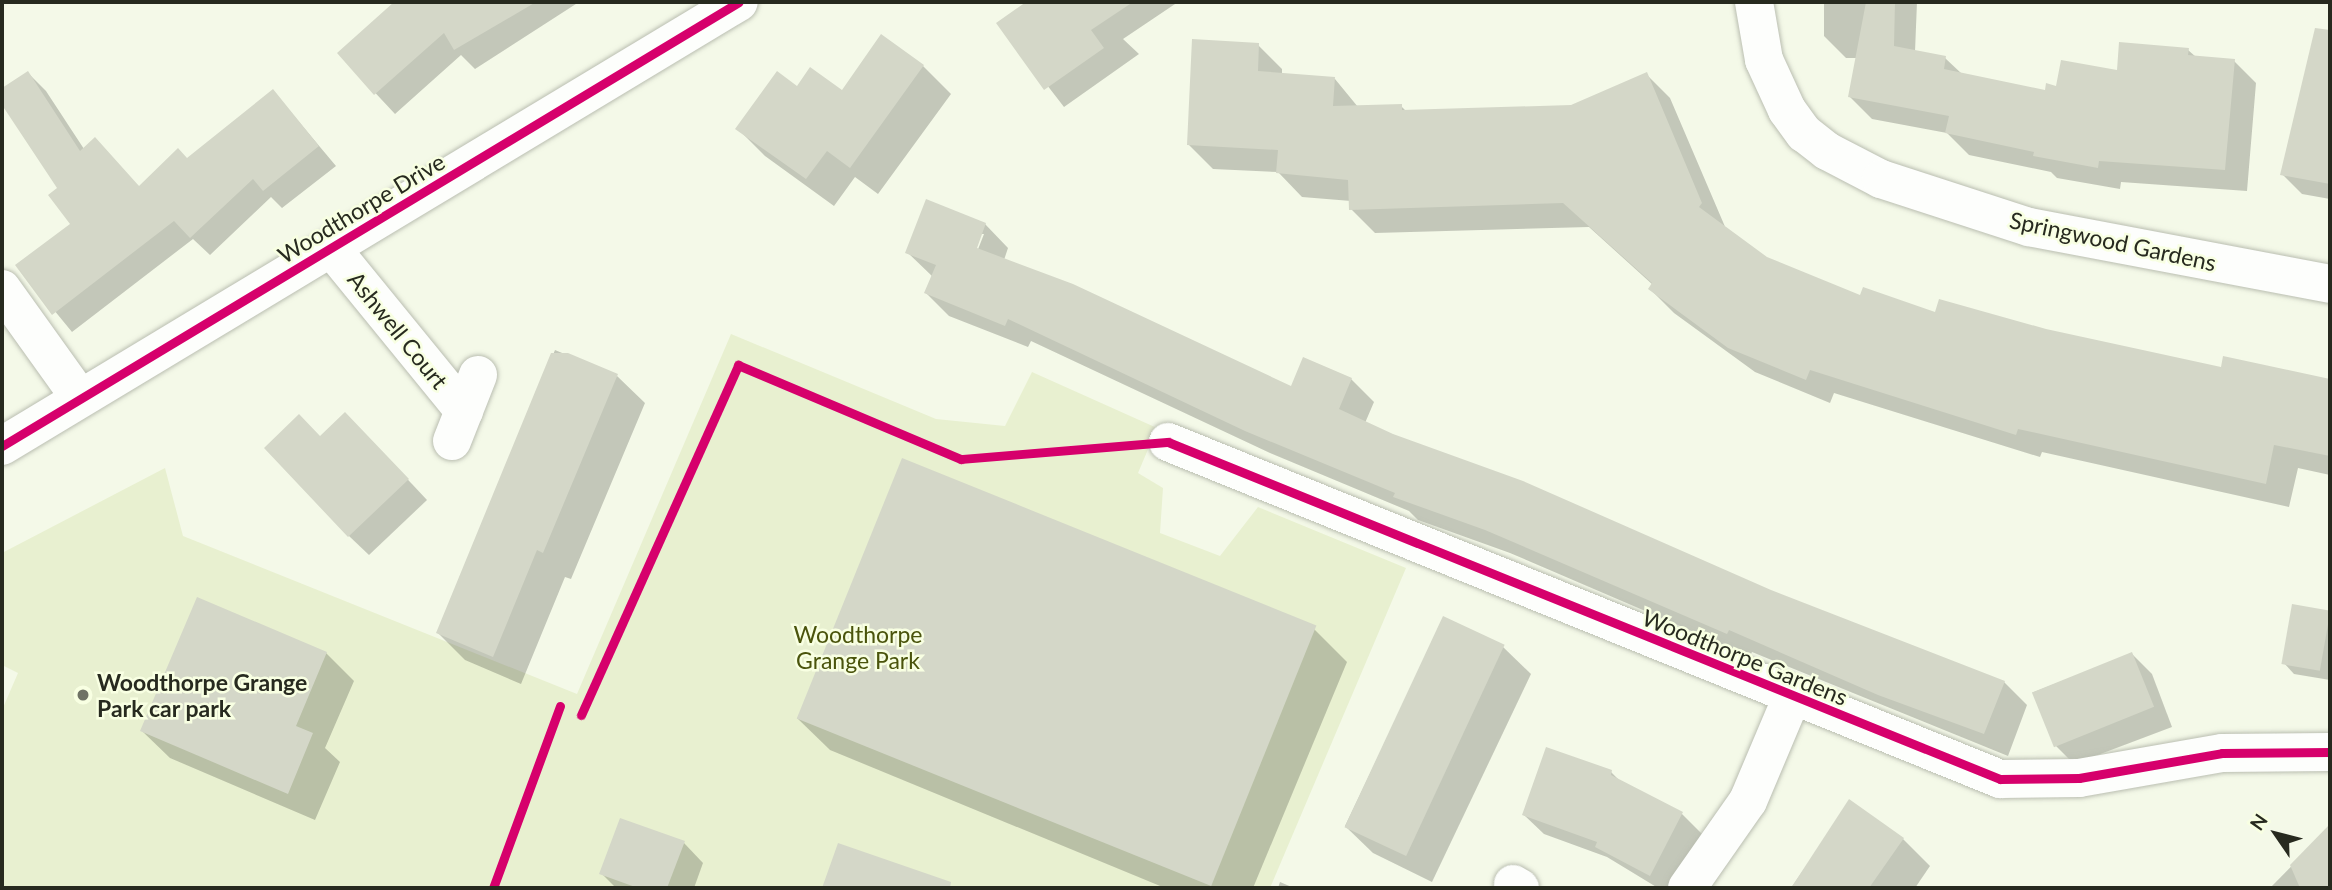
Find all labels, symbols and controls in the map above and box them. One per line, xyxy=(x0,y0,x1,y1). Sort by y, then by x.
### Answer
street label: Woodthorpe Drive xyxy=(273,147,449,269)
street label: Springwood Gardens xyxy=(2007,206,2219,276)
street label: Ashwell Court xyxy=(342,266,454,394)
street label: Woodthorpe Gardens xyxy=(1638,603,1852,711)
park label: Woodthorpe Grange Park xyxy=(793,620,923,674)
place label: Woodthorpe Grange Park car park xyxy=(97,668,307,722)
marker: Woodthorpe Grange Park car park xyxy=(75,687,91,703)
north arrow xyxy=(2241,799,2311,869)
text: N xyxy=(2245,809,2272,834)

